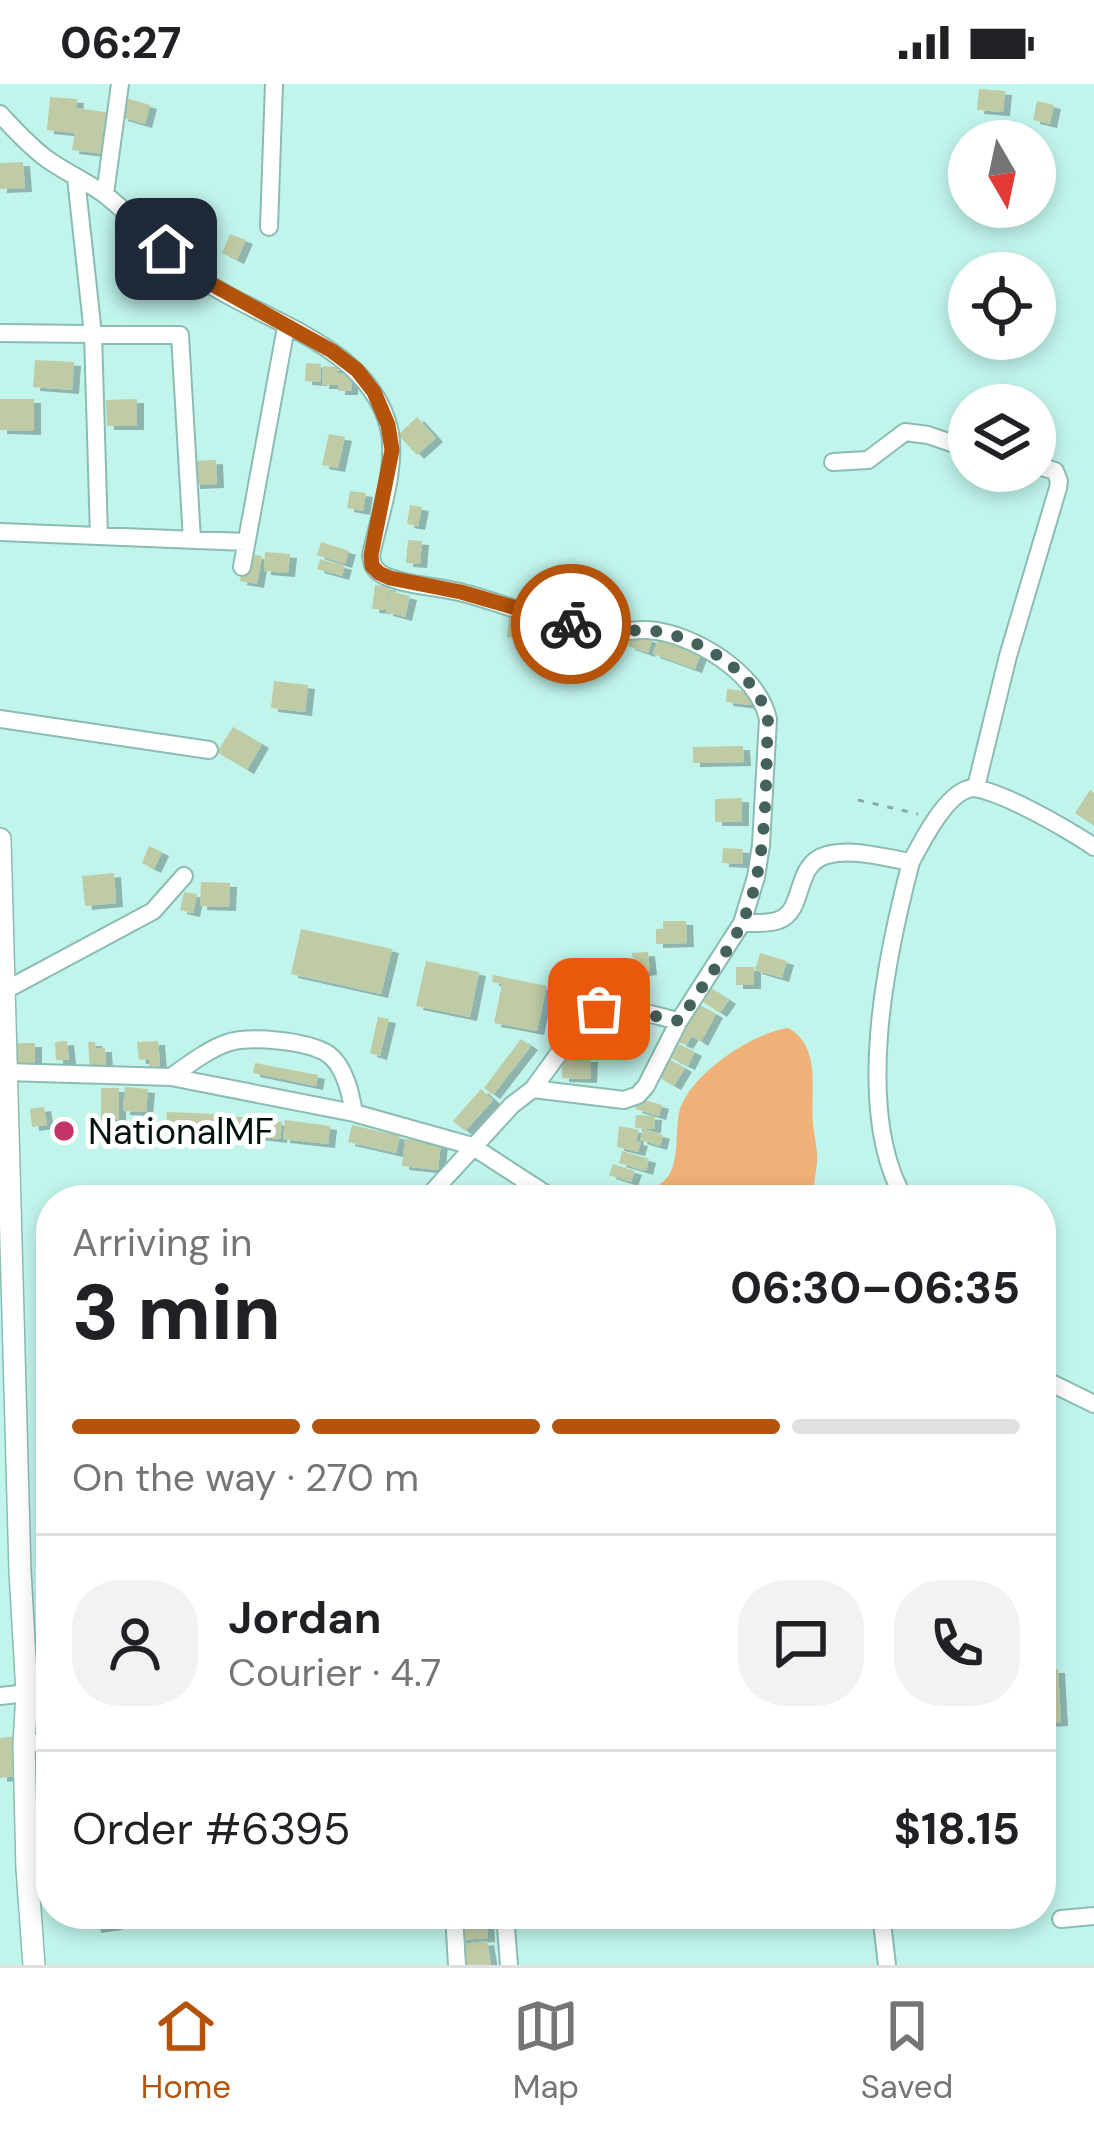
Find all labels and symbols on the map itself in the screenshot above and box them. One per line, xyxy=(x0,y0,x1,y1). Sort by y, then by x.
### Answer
north arrow xyxy=(948,120,1056,228)
pin xyxy=(115,198,217,300)
courier xyxy=(511,564,631,684)
pin xyxy=(548,958,650,1060)
place label: NationalMF xyxy=(88,1108,274,1155)
marker: NationalMF xyxy=(51,1118,77,1144)

